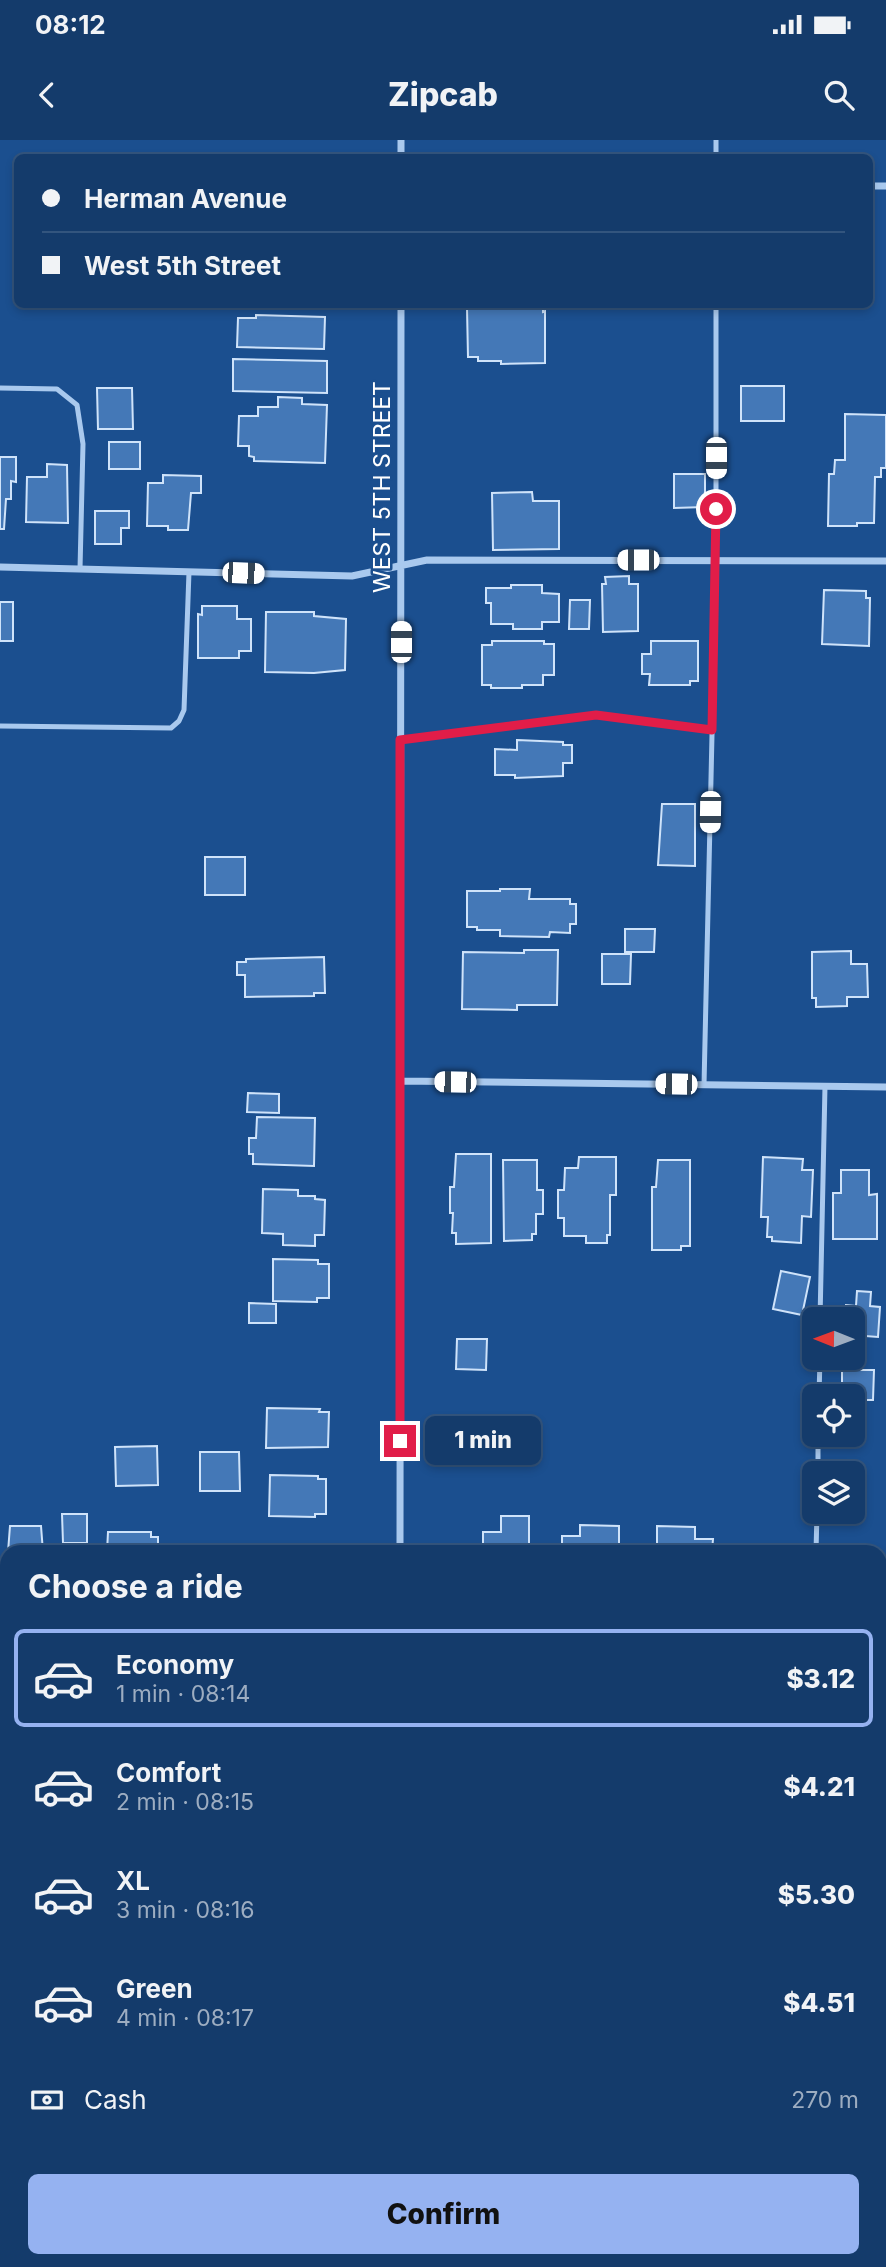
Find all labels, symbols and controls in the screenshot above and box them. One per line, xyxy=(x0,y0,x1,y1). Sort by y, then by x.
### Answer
text: 08:12 xyxy=(35,9,106,40)
text: Zipcab xyxy=(388,75,498,114)
icon: back xyxy=(28,76,66,114)
icon: search xyxy=(820,76,858,114)
text: Herman Avenue xyxy=(84,183,287,214)
text: West 5th Street xyxy=(84,250,281,281)
street label: WEST 5TH STREET xyxy=(368,381,396,593)
car xyxy=(706,437,727,479)
route start xyxy=(700,493,732,525)
car xyxy=(618,550,660,571)
car xyxy=(222,562,265,584)
car xyxy=(391,621,412,663)
car xyxy=(700,791,721,833)
car xyxy=(434,1071,477,1093)
car xyxy=(655,1073,698,1095)
north arrow xyxy=(802,1307,864,1370)
map controls xyxy=(802,1307,865,1524)
button: locate xyxy=(802,1384,865,1447)
callout: 1 min xyxy=(424,1416,540,1466)
route end xyxy=(384,1425,416,1457)
text: 1 min xyxy=(454,1426,512,1454)
button: layers xyxy=(802,1461,865,1524)
text: Choose a ride xyxy=(28,1567,243,1606)
icon: car xyxy=(32,1647,95,1710)
text: Economy xyxy=(116,1649,234,1680)
text: $3.12 xyxy=(786,1663,855,1694)
text: 1 min · 08:14 xyxy=(116,1680,250,1708)
icon: car xyxy=(32,1755,95,1818)
text: Comfort xyxy=(116,1757,221,1788)
text: $4.21 xyxy=(784,1771,855,1802)
text: 2 min · 08:15 xyxy=(116,1788,254,1816)
icon: car xyxy=(32,1863,95,1926)
text: XL xyxy=(116,1865,150,1896)
text: $5.30 xyxy=(778,1879,855,1910)
text: 3 min · 08:16 xyxy=(116,1896,255,1924)
icon: car xyxy=(32,1971,95,2034)
text: Green xyxy=(116,1973,193,2004)
text: $4.51 xyxy=(783,1987,855,2018)
text: 4 min · 08:17 xyxy=(116,2004,254,2032)
icon: cash xyxy=(28,2081,66,2119)
text: Cash xyxy=(84,2084,147,2115)
text: 270 m xyxy=(791,2086,859,2114)
button: Confirm xyxy=(28,2174,859,2254)

